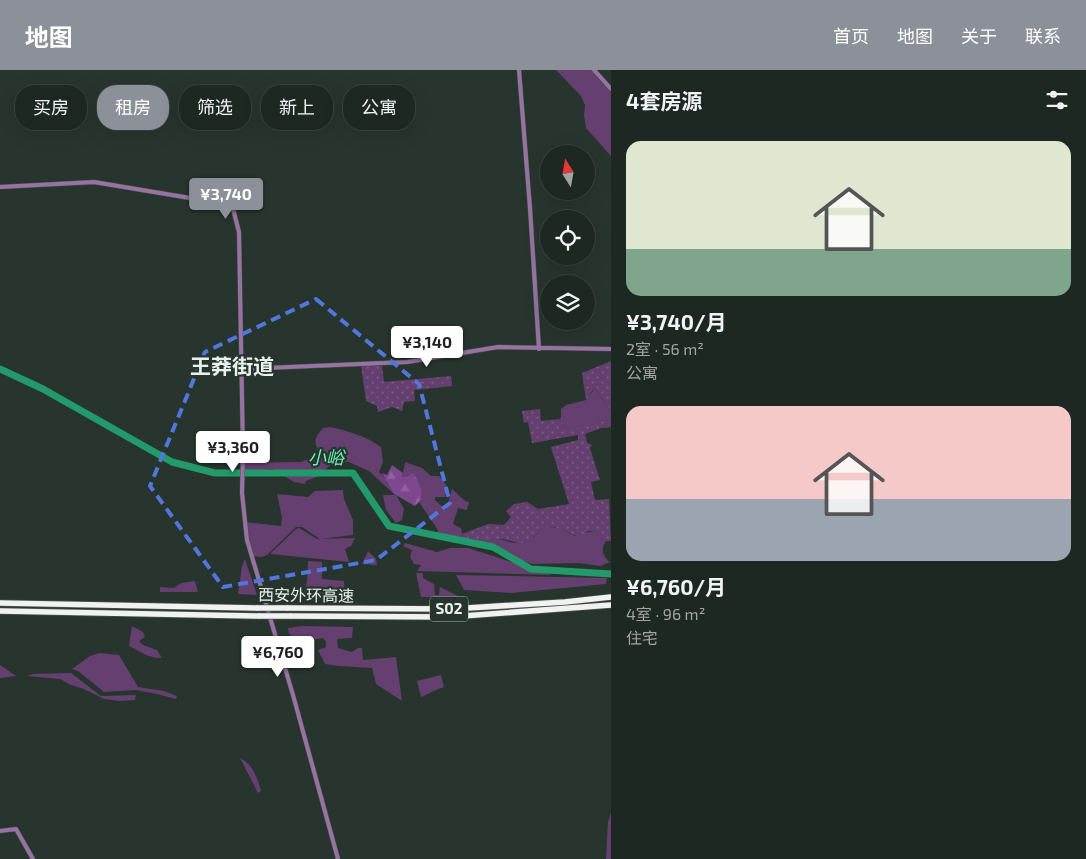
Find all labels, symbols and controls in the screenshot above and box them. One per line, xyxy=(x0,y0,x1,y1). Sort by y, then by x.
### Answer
text: 地图 xyxy=(25,22,73,51)
text: 首页 xyxy=(833,25,869,47)
text: 地图 xyxy=(897,25,933,47)
text: 关于 xyxy=(961,25,997,47)
text: 联系 xyxy=(1025,25,1061,47)
chip: 买房 xyxy=(15,85,87,130)
chip: 租房 xyxy=(97,85,169,130)
chip: 筛选 xyxy=(179,85,251,130)
chip: 新上 xyxy=(261,85,333,130)
chip: 公寓 xyxy=(343,85,415,130)
icon: filters xyxy=(1043,86,1071,114)
text: 4套房源 xyxy=(626,88,702,113)
north arrow xyxy=(540,145,595,200)
map controls xyxy=(540,145,595,330)
icon: home xyxy=(804,174,894,264)
pin: ¥3,740 xyxy=(185,178,267,220)
text: ¥3,740 xyxy=(200,184,252,203)
button: locate xyxy=(540,210,595,265)
button: layers xyxy=(540,275,595,330)
text: ¥3,740/月 xyxy=(626,309,727,334)
pin: ¥3,140 xyxy=(386,326,468,368)
text: ¥3,140 xyxy=(402,332,452,351)
text: 2室 · 56 m² xyxy=(626,339,704,358)
district label: 王莽街道 xyxy=(190,353,274,378)
text: 公寓 xyxy=(626,363,658,382)
pin: ¥3,360 xyxy=(192,430,274,473)
text: ¥3,360 xyxy=(207,437,259,456)
icon: home xyxy=(804,439,894,529)
water label: 小峪 xyxy=(308,446,347,468)
text: ¥6,760/月 xyxy=(626,574,726,599)
street label: 西安外环高速 xyxy=(258,584,354,605)
road number: S02 xyxy=(430,596,468,622)
text: 4室 · 96 m² xyxy=(626,604,705,623)
text: 住宅 xyxy=(626,628,658,647)
pin: ¥6,760 xyxy=(237,636,319,678)
text: ¥6,760 xyxy=(252,642,304,661)

